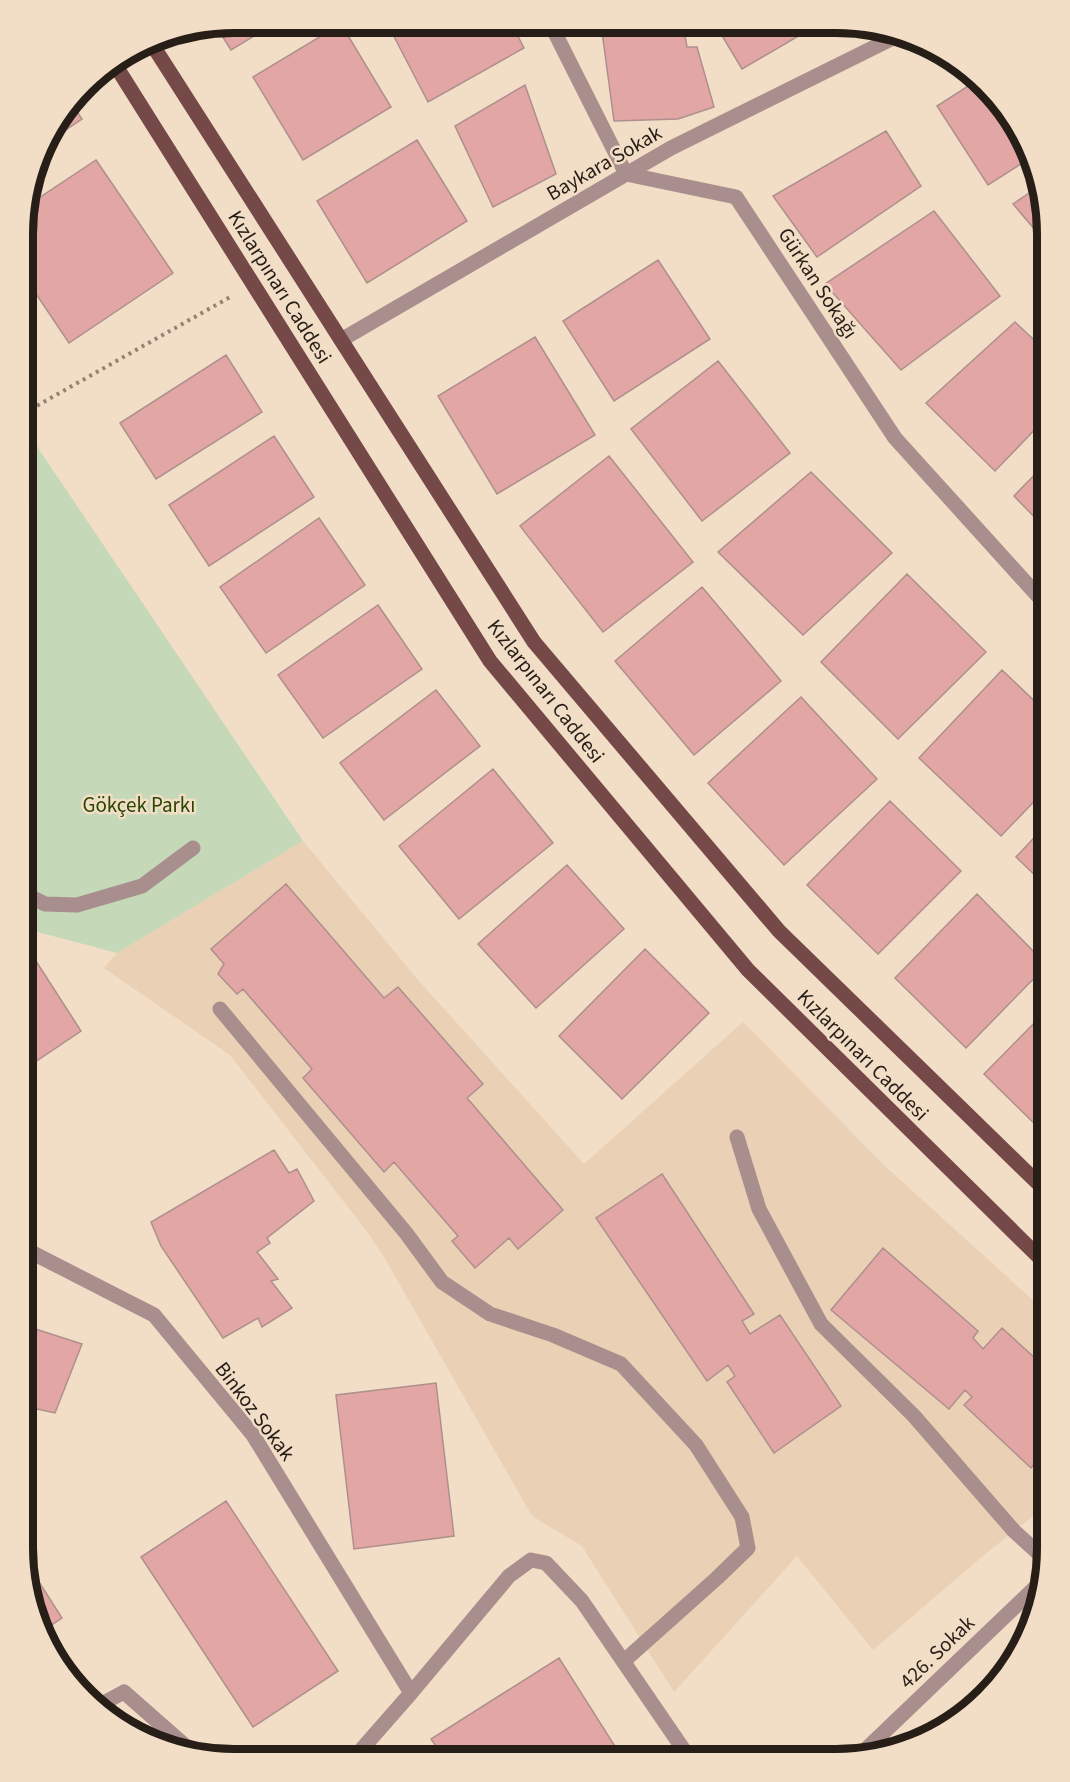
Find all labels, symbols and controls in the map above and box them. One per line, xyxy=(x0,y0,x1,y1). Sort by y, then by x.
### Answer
street label: Baykara Sokak xyxy=(541,117,668,208)
street label: Kızlarpınarı Caddesi xyxy=(221,205,339,369)
street label: Gürkan Sokağı xyxy=(771,221,865,345)
street label: Kızlarpınarı Caddesi xyxy=(480,613,612,769)
park label: Gökçek Parkı xyxy=(83,790,195,820)
street label: Kızlarpınarı Caddesi xyxy=(790,982,936,1128)
street label: Binkoz Sokak xyxy=(208,1355,303,1467)
street label: 426. Sokak xyxy=(893,1608,982,1696)

